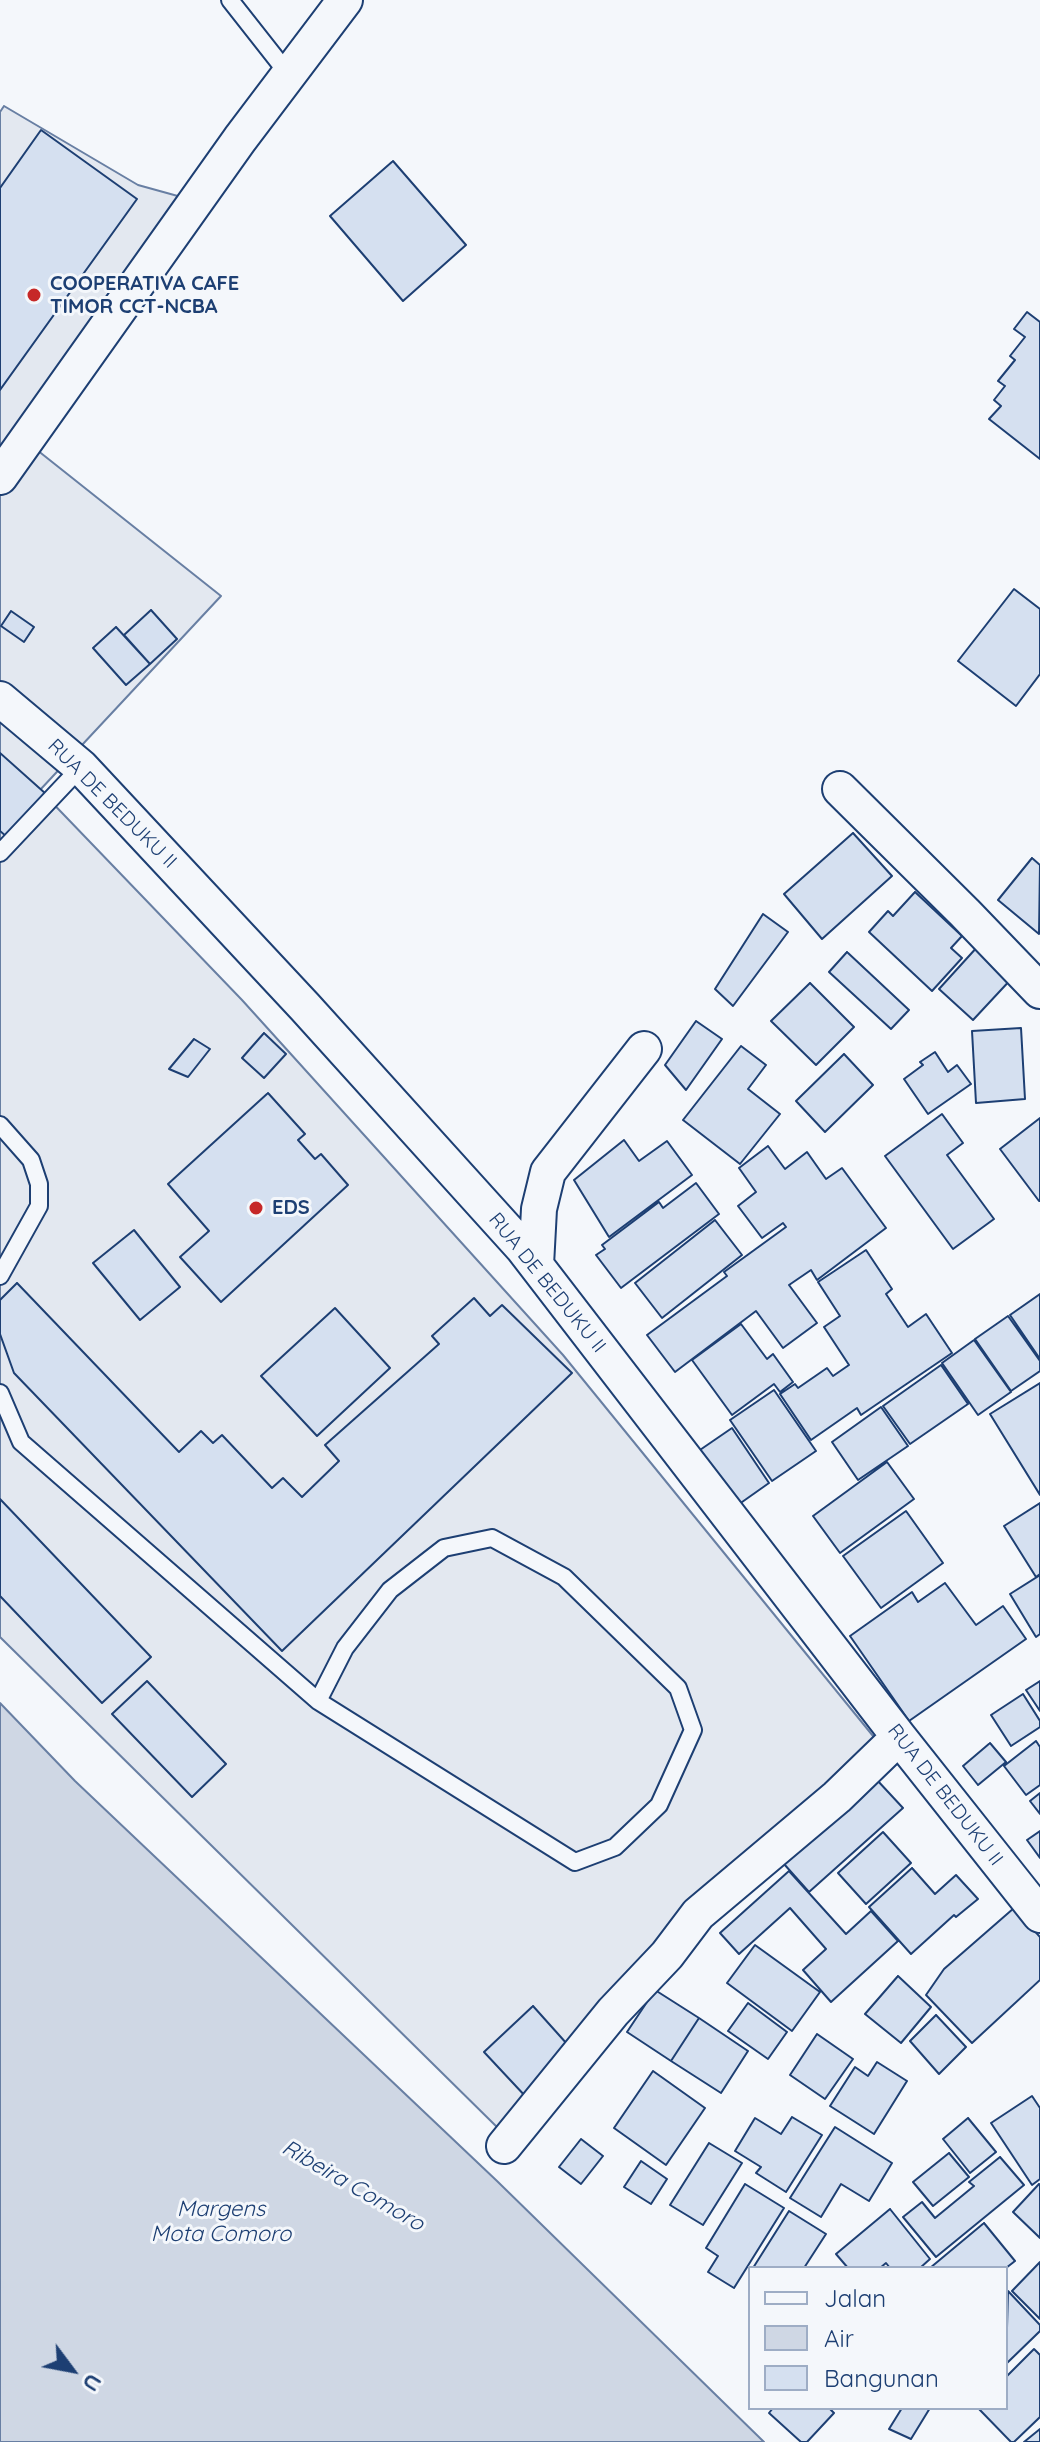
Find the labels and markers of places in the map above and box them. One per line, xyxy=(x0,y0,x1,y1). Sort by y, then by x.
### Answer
place label: COOPERATIVA CAFE TIMOR CCT-NCBA xyxy=(50,272,239,319)
marker: COOPERATIVA CAFE TIMOR CCT-NCBA xyxy=(25,286,43,304)
place label: EDS xyxy=(272,1196,310,1220)
marker: EDS xyxy=(247,1199,265,1217)

